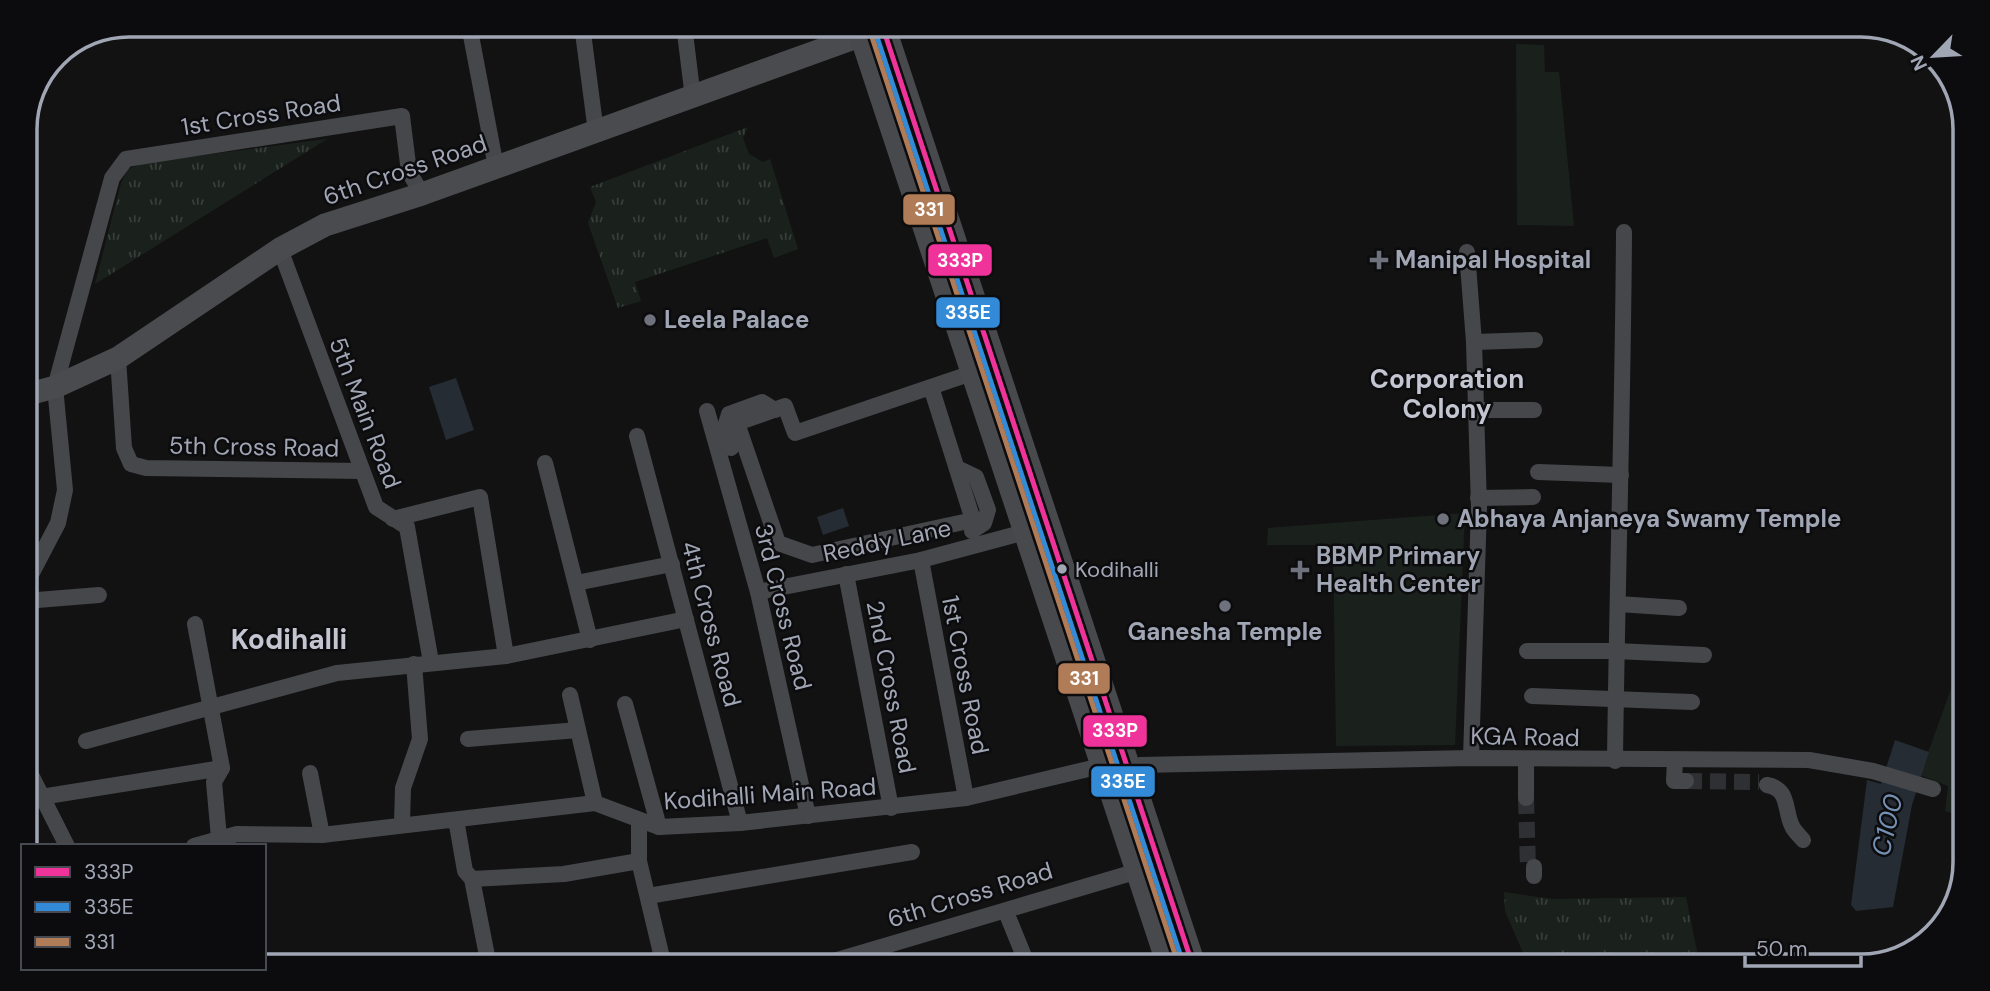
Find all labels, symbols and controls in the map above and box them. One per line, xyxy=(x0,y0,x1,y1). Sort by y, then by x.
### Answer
north arrow xyxy=(1899,21,1969,91)
text: N xyxy=(1905,51,1933,75)
street label: 1st Cross Road xyxy=(179,87,343,142)
street label: 6th Cross Road xyxy=(319,127,491,212)
line badge: 331 xyxy=(902,193,956,226)
text: 331 xyxy=(914,197,944,222)
line badge: 333P xyxy=(927,243,993,277)
place label: Manipal Hospital xyxy=(1395,244,1591,275)
text: 333P xyxy=(937,248,983,273)
marker: Manipal Hospital xyxy=(1369,250,1389,270)
line badge: 335E xyxy=(935,296,1001,329)
text: 335E xyxy=(945,300,991,325)
place label: Leela Palace xyxy=(664,304,809,335)
marker: Leela Palace xyxy=(642,312,658,328)
street label: 5th Main Road xyxy=(322,333,408,493)
district label: Corporation Colony xyxy=(1370,362,1524,426)
street label: 5th Cross Road xyxy=(169,430,339,463)
place label: Abhaya Anjaneya Swamy Temple xyxy=(1457,503,1841,534)
marker: Abhaya Anjaneya Swamy Temple xyxy=(1435,511,1451,527)
street label: Reddy Lane xyxy=(820,512,954,569)
street label: 3rd Cross Road xyxy=(748,521,819,693)
street label: 4th Cross Road xyxy=(674,538,749,710)
place label: BBMP Primary Health Center xyxy=(1316,540,1481,599)
place label: Kodihalli xyxy=(1075,555,1159,584)
marker: BBMP Primary Health Center xyxy=(1290,560,1310,580)
marker: Kodihalli xyxy=(1055,562,1069,576)
street label: 1st Cross Road xyxy=(935,593,996,757)
street label: 2nd Cross Road xyxy=(860,598,923,776)
marker: Ganesha Temple xyxy=(1217,598,1233,614)
place label: Ganesha Temple xyxy=(1127,616,1323,647)
district label: Kodihalli xyxy=(231,621,347,658)
line badge: 331 xyxy=(1057,662,1111,695)
text: 331 xyxy=(1069,666,1099,691)
line badge: 333P xyxy=(1082,714,1148,748)
text: 333P xyxy=(1092,718,1138,743)
street label: KGA Road xyxy=(1470,720,1580,753)
line badge: 335E xyxy=(1090,765,1156,798)
text: 335E xyxy=(1100,769,1146,794)
street label: Kodihalli Main Road xyxy=(663,771,877,816)
water label: C100 xyxy=(1863,791,1911,859)
legend xyxy=(21,844,266,970)
street label: 6th Cross Road xyxy=(884,855,1056,934)
text: 333P xyxy=(84,858,133,886)
text: 335E xyxy=(84,893,134,921)
scale bar xyxy=(1745,925,1860,969)
text: 331 xyxy=(84,928,115,956)
text: 50 m xyxy=(1756,935,1807,963)

